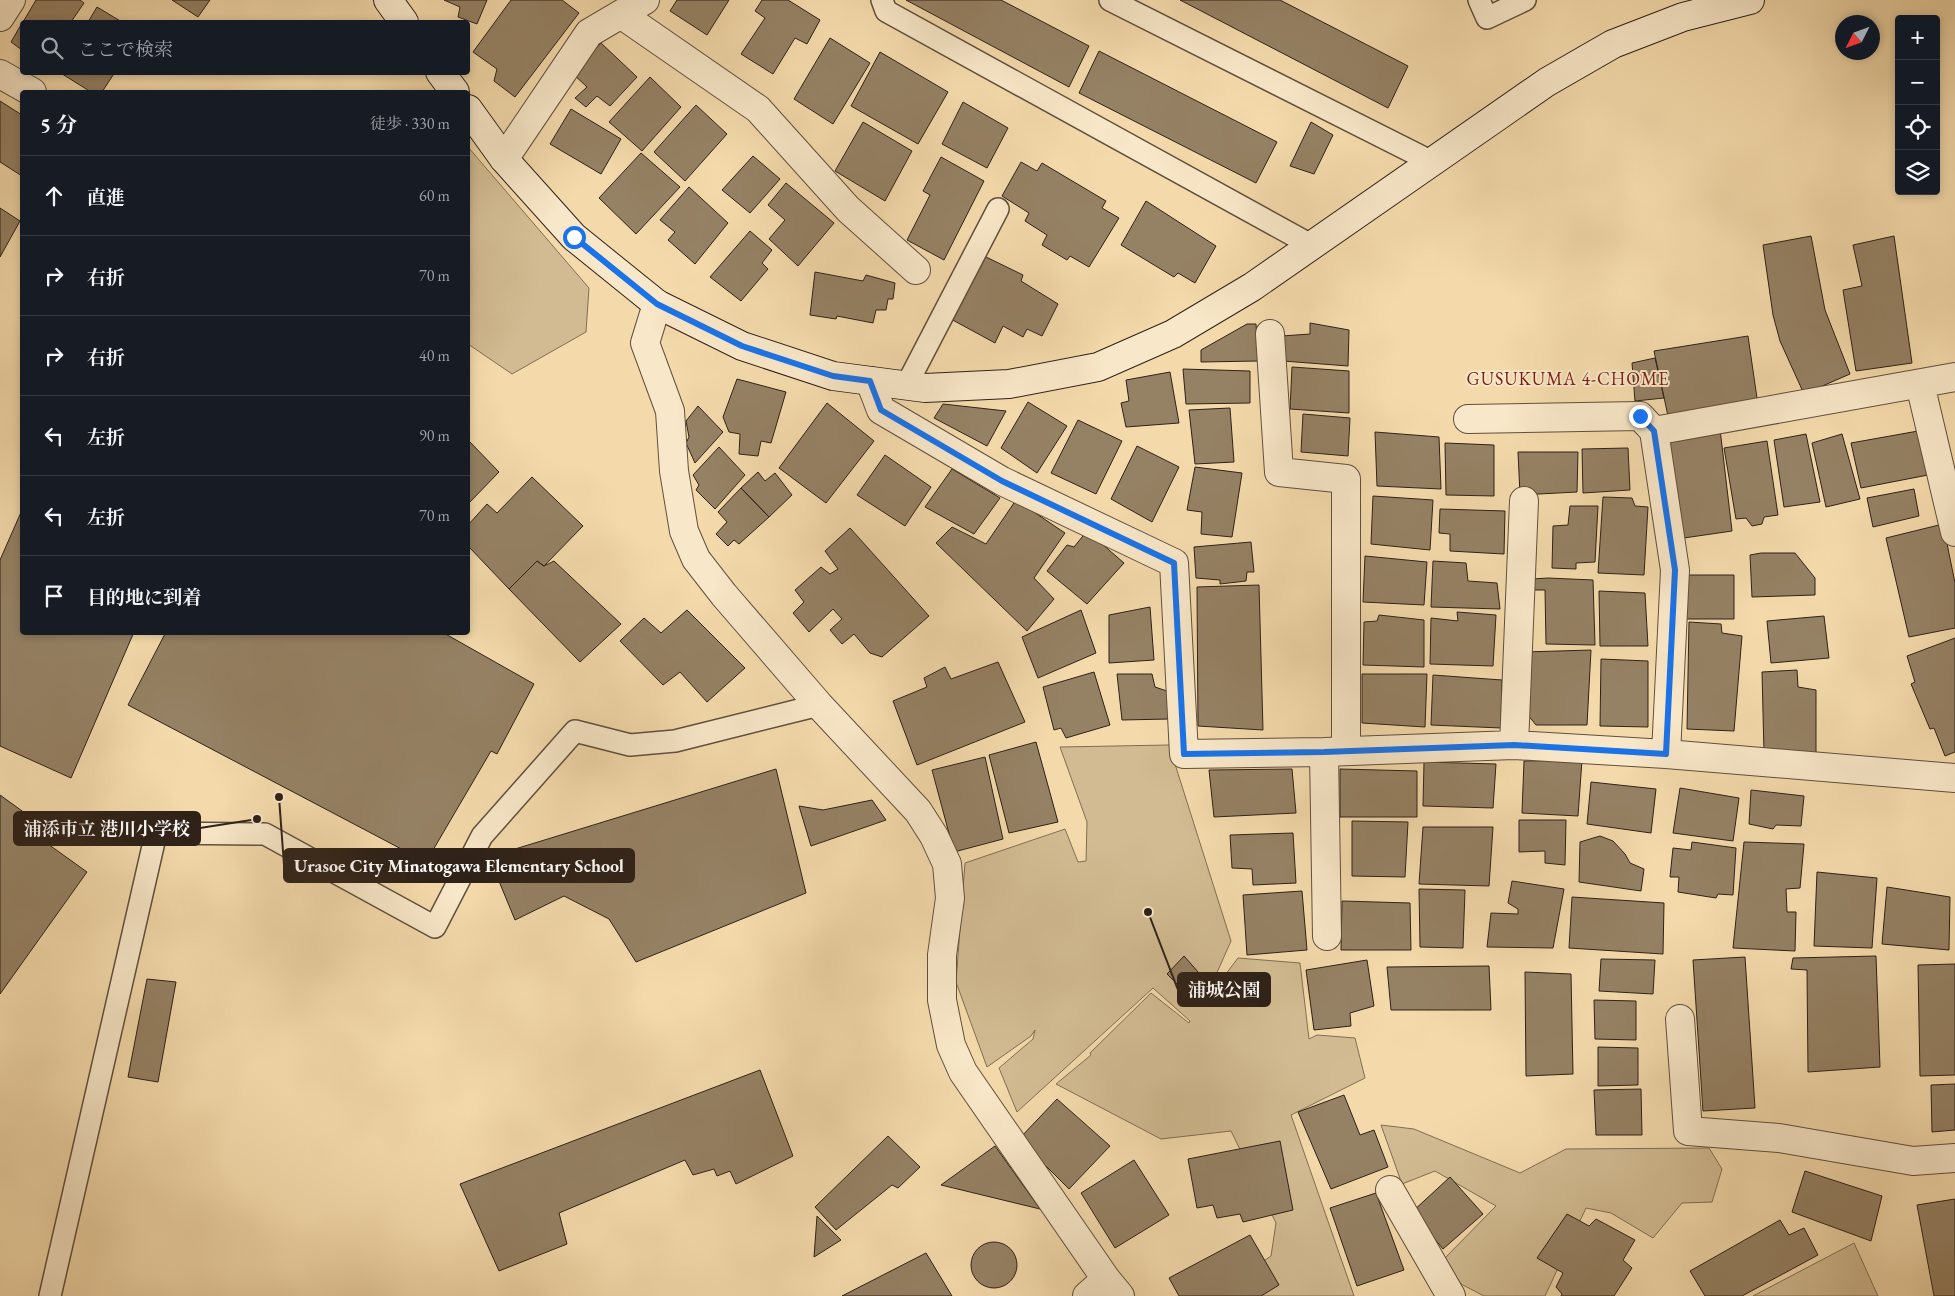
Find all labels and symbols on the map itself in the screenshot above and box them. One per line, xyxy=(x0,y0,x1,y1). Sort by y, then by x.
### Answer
north arrow xyxy=(1835,15,1880,60)
route start xyxy=(563,226,586,249)
district label: GUSUKUMA 4-CHOME xyxy=(1467,367,1669,390)
route end xyxy=(1629,405,1652,428)
callout: 浦添市立 港川小学校 xyxy=(14,812,200,845)
text: 浦添市立 港川小学校 xyxy=(24,817,190,840)
callout: Urasoe City Minatogawa Elementary School xyxy=(284,849,634,882)
text: Urasoe City Minatogawa Elementary School xyxy=(294,854,624,877)
callout: 浦城公園 xyxy=(1178,973,1270,1006)
text: 浦城公園 xyxy=(1188,978,1260,1001)

